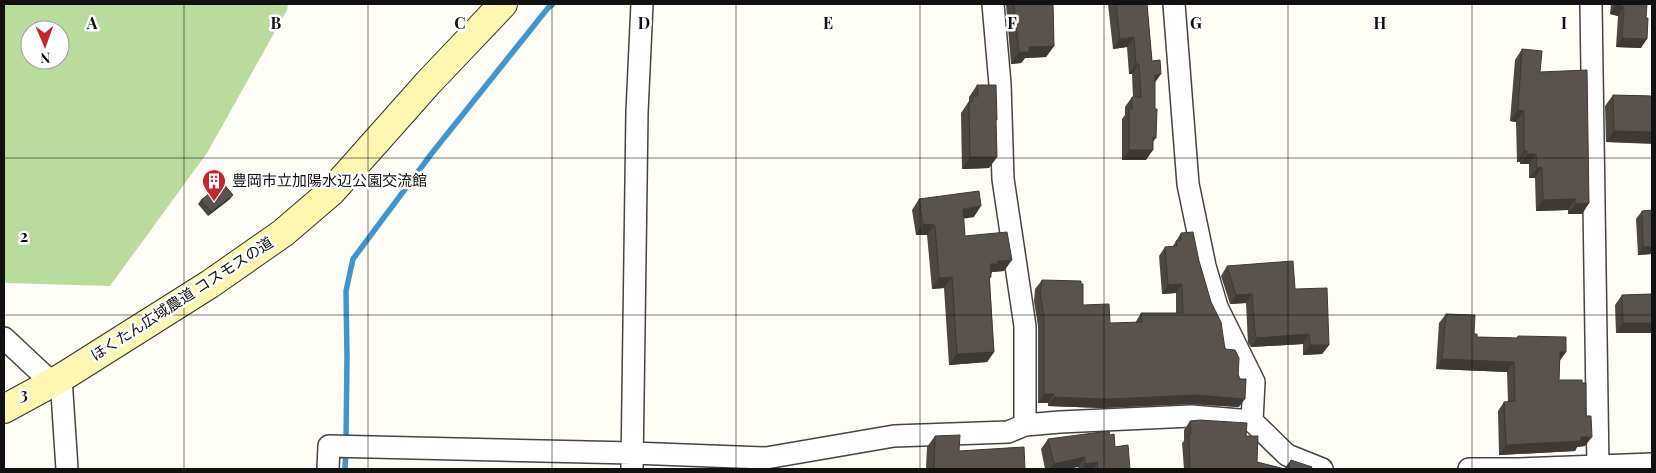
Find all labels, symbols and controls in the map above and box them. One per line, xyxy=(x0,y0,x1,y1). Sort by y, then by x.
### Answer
text: A xyxy=(86,12,98,33)
text: B xyxy=(271,12,282,33)
text: C xyxy=(454,12,466,33)
text: D xyxy=(638,12,650,33)
text: E xyxy=(823,12,833,33)
text: F xyxy=(1007,12,1017,33)
text: G xyxy=(1190,12,1202,33)
text: H xyxy=(1374,12,1387,33)
text: I xyxy=(1561,12,1567,33)
north arrow xyxy=(20,20,70,70)
text: N xyxy=(40,49,51,68)
building icon: 豊岡市立加陽水辺公園交流館 xyxy=(201,168,227,202)
place label: 豊岡市立加陽水辺公園交流館 xyxy=(232,170,427,190)
text: 2 xyxy=(20,225,28,246)
street label: ほくたん広域農道 コスモスの道 xyxy=(86,232,277,365)
text: 3 xyxy=(20,383,28,404)

